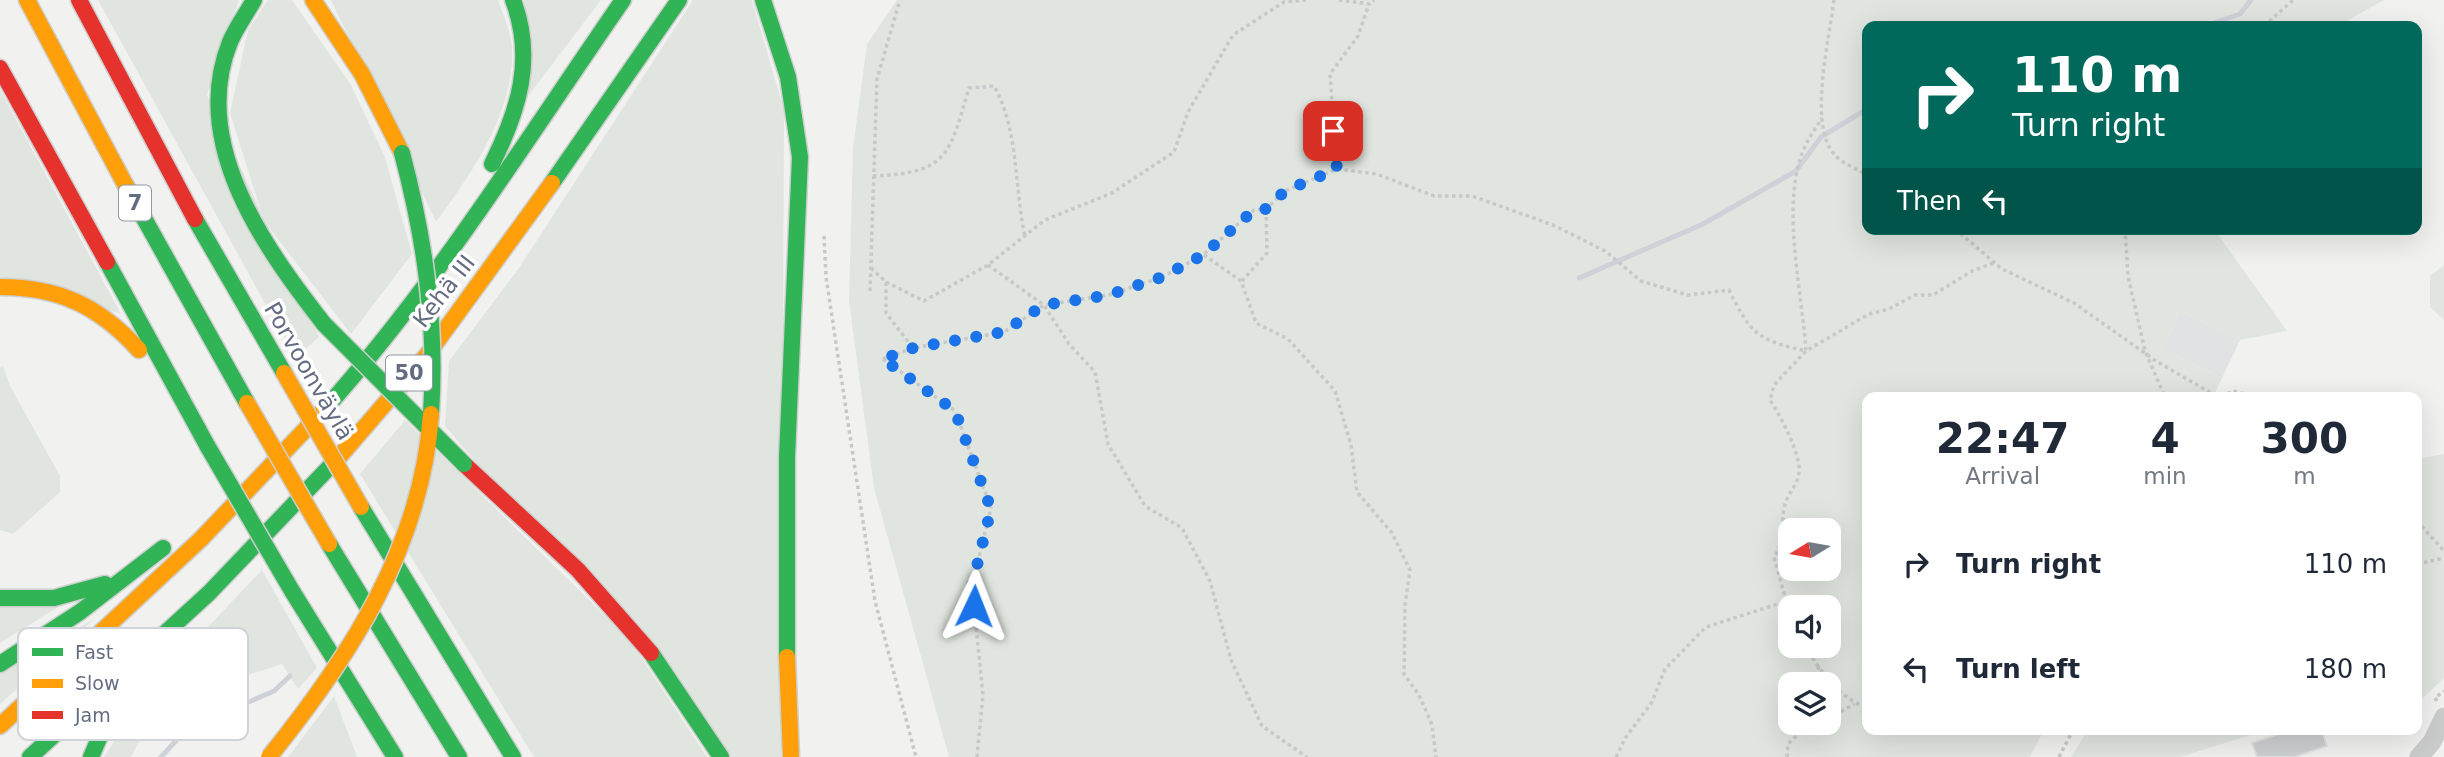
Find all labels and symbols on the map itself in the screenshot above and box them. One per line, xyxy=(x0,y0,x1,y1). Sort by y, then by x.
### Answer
pin xyxy=(1303,101,1363,161)
road number: 7 xyxy=(119,186,151,220)
street label: Kehä III xyxy=(408,250,480,332)
street label: Porvoonväylä xyxy=(259,298,359,444)
road number: 50 xyxy=(386,356,432,390)
north arrow xyxy=(1778,518,1841,581)
position arrow xyxy=(937,569,1011,643)
legend xyxy=(18,628,248,740)
text: Fast xyxy=(75,641,113,663)
text: Slow xyxy=(75,672,120,694)
text: Jam xyxy=(74,704,111,726)

